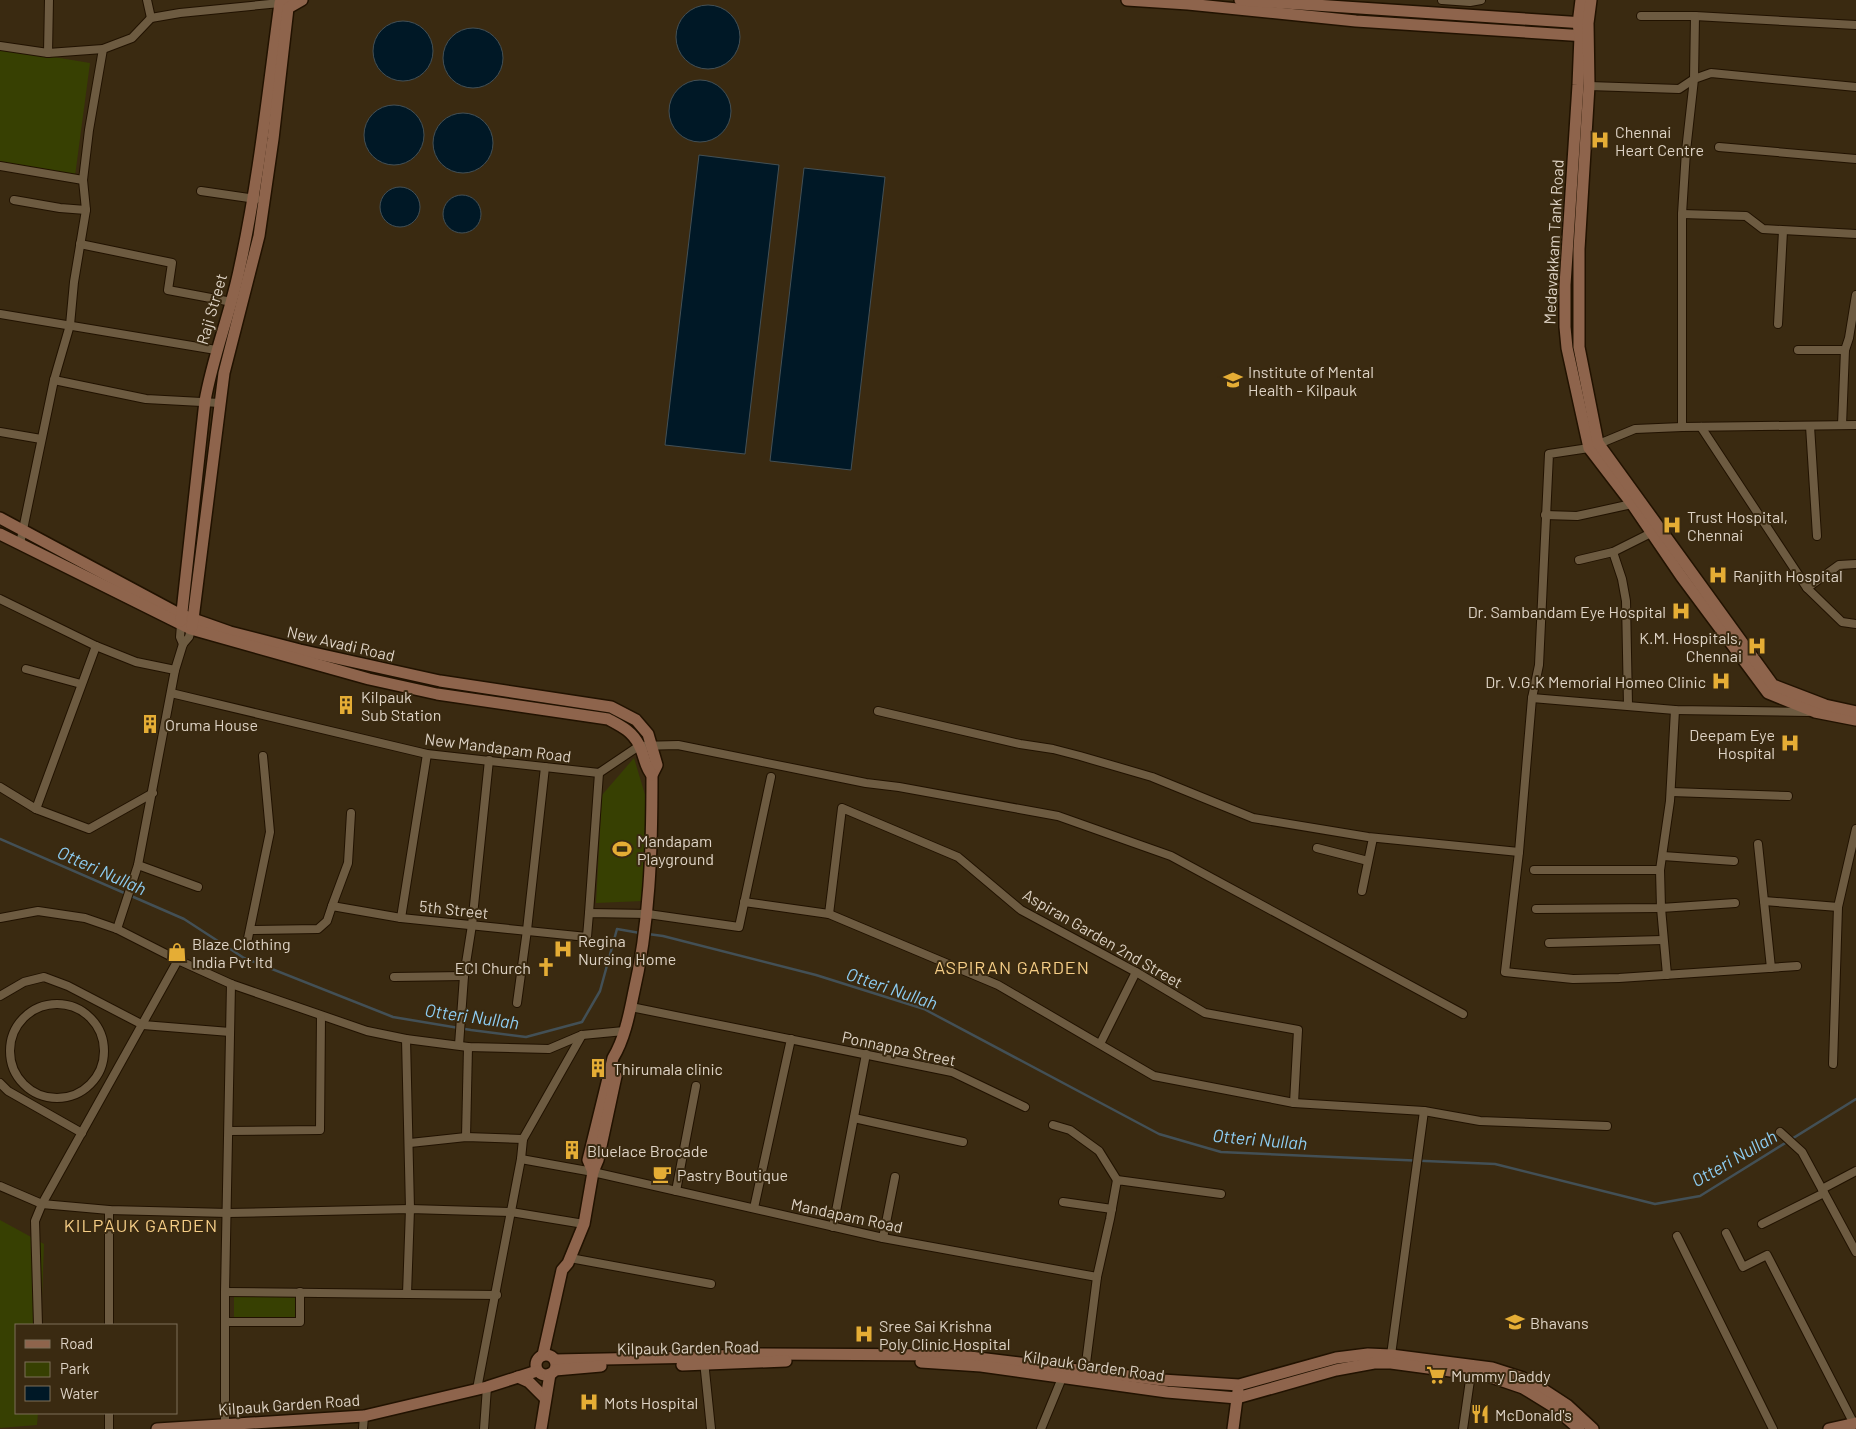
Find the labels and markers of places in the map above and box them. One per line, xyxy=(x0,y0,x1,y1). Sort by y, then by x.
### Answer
place label: Chennai Heart Centre xyxy=(1615,122,1704,159)
hospital icon: Chennai Heart Centre xyxy=(1589,129,1611,151)
place label: Institute of Mental Health - Kilpauk xyxy=(1248,362,1374,399)
school or university icon: Institute of Mental Health - Kilpauk xyxy=(1222,369,1244,391)
place label: Trust Hospital, Chennai xyxy=(1687,507,1788,544)
hospital icon: Trust Hospital, Chennai xyxy=(1661,514,1683,536)
hospital icon: Ranjith Hospital xyxy=(1707,564,1729,586)
place label: Ranjith Hospital xyxy=(1733,566,1843,585)
hospital icon: Dr. Sambandam Eye Hospital xyxy=(1670,600,1692,622)
place label: Dr. Sambandam Eye Hospital xyxy=(1468,602,1666,621)
place label: K.M. Hospitals, Chennai xyxy=(1639,628,1742,665)
hospital icon: K.M. Hospitals, Chennai xyxy=(1746,635,1768,657)
hospital icon: Dr. V.G.K Memorial Homeo Clinic xyxy=(1710,670,1732,692)
place label: Dr. V.G.K Memorial Homeo Clinic xyxy=(1485,672,1706,691)
place label: Kilpauk Sub Station xyxy=(361,687,441,724)
building icon: Kilpauk Sub Station xyxy=(335,694,357,716)
building icon: Oruma House xyxy=(139,713,161,735)
place label: Oruma House xyxy=(165,715,258,734)
place label: Deepam Eye Hospital xyxy=(1689,725,1775,762)
hospital icon: Deepam Eye Hospital xyxy=(1779,732,1801,754)
place label: Mandapam Playground xyxy=(637,831,714,868)
sports icon: Mandapam Playground xyxy=(611,838,633,860)
place label: Regina Nursing Home xyxy=(578,931,676,968)
place label: Blaze Clothing India Pvt ltd xyxy=(192,934,290,971)
hospital icon: Regina Nursing Home xyxy=(552,938,574,960)
shop icon: Blaze Clothing India Pvt ltd xyxy=(166,941,188,963)
church icon: ECI Church xyxy=(535,956,557,978)
place label: ECI Church xyxy=(455,958,531,977)
building icon: Thirumala clinic xyxy=(587,1057,609,1079)
place label: Thirumala clinic xyxy=(613,1059,723,1078)
building icon: Bluelace Brocade xyxy=(561,1139,583,1161)
place label: Bluelace Brocade xyxy=(587,1141,708,1160)
cafe icon: Pastry Boutique xyxy=(651,1163,673,1185)
place label: Pastry Boutique xyxy=(677,1165,788,1184)
school or university icon: Bhavans xyxy=(1504,1311,1526,1333)
place label: Bhavans xyxy=(1530,1313,1589,1332)
place label: Sree Sai Krishna Poly Clinic Hospital xyxy=(879,1316,1010,1353)
hospital icon: Sree Sai Krishna Poly Clinic Hospital xyxy=(853,1323,875,1345)
supermarket icon: Mummy Daddy xyxy=(1425,1364,1447,1386)
place label: Mummy Daddy xyxy=(1451,1366,1551,1385)
hospital icon: Mots Hospital xyxy=(578,1391,600,1413)
place label: Mots Hospital xyxy=(604,1393,698,1412)
restaurant icon: McDonald's xyxy=(1469,1403,1491,1425)
place label: McDonald's xyxy=(1495,1405,1572,1424)

